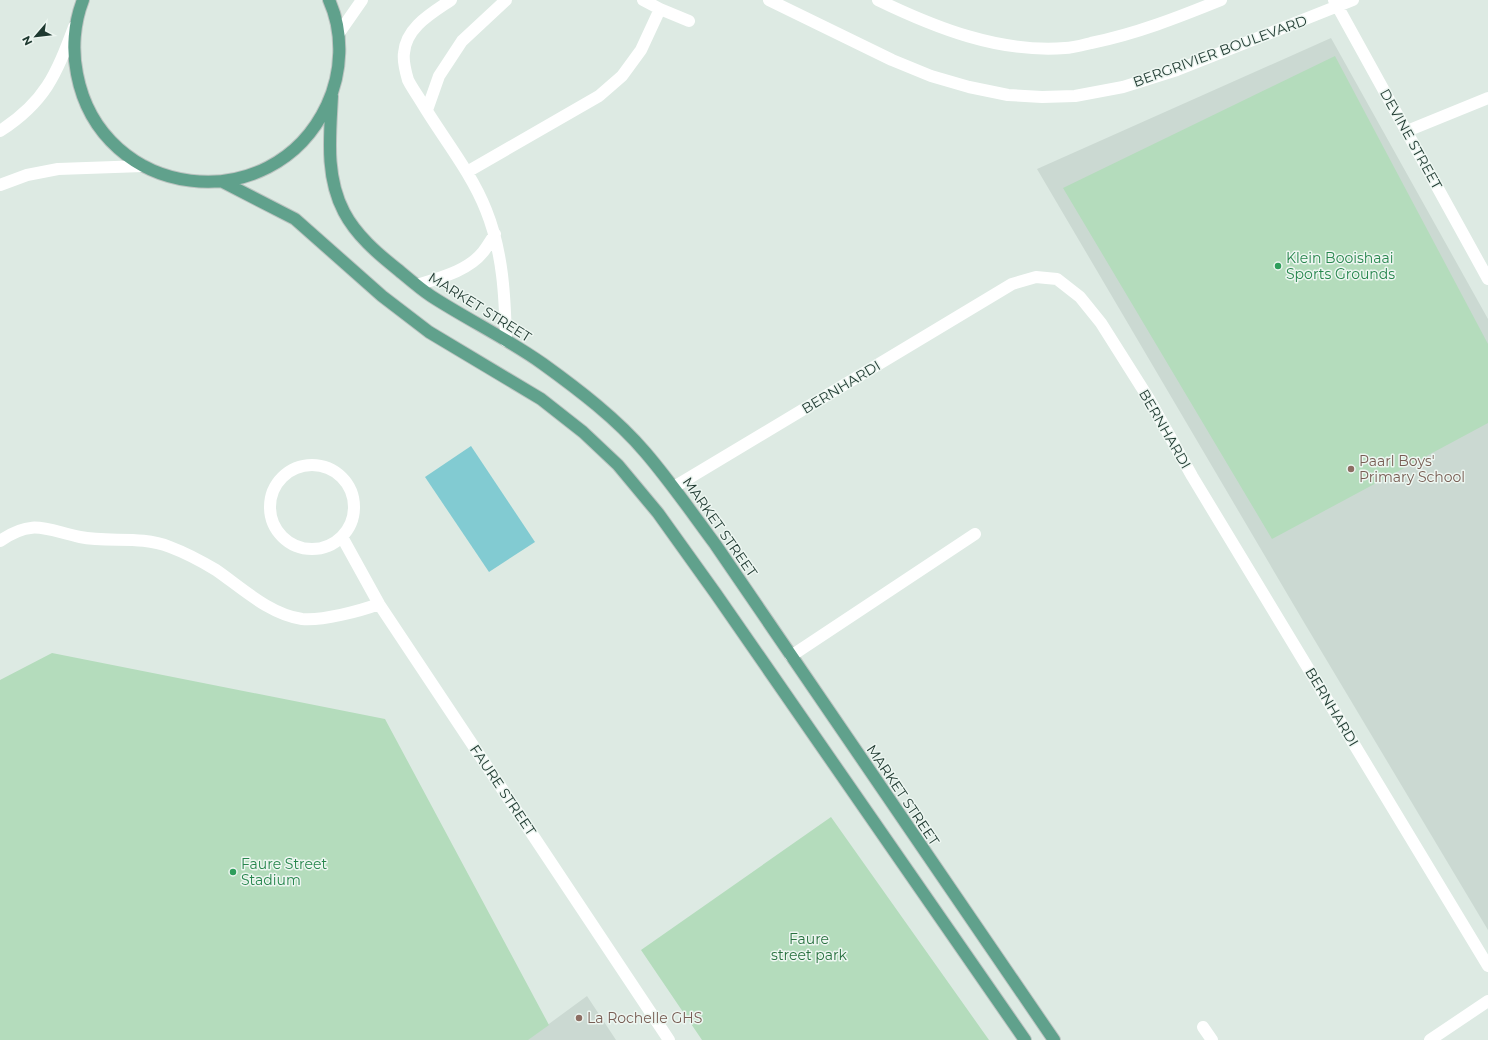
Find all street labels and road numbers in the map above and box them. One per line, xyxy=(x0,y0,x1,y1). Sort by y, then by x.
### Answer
street label: BERGRIVIER BOULEVARD xyxy=(1131,11,1309,91)
street label: DEVINE STREET xyxy=(1376,85,1446,193)
street label: MARKET STREET xyxy=(425,268,535,346)
street label: BERNHARDI xyxy=(798,356,884,418)
street label: BERNHARDI xyxy=(1135,386,1195,472)
street label: MARKET STREET xyxy=(679,474,761,580)
street label: BERNHARDI xyxy=(1301,664,1363,750)
street label: FAURE STREET xyxy=(466,741,540,839)
street label: MARKET STREET xyxy=(863,741,943,849)

